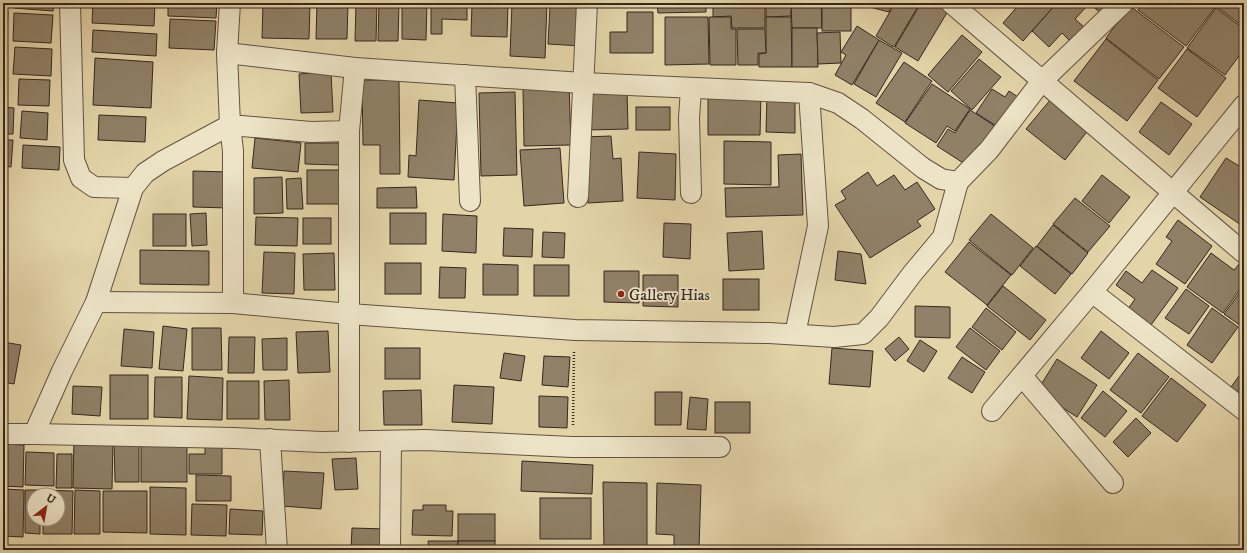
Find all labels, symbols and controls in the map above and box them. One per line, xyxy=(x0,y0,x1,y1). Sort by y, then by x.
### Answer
place label: Gallery Hias xyxy=(629,285,710,305)
marker: Gallery Hias xyxy=(616,289,626,299)
north arrow xyxy=(26,487,66,527)
text: U xyxy=(43,491,58,508)

